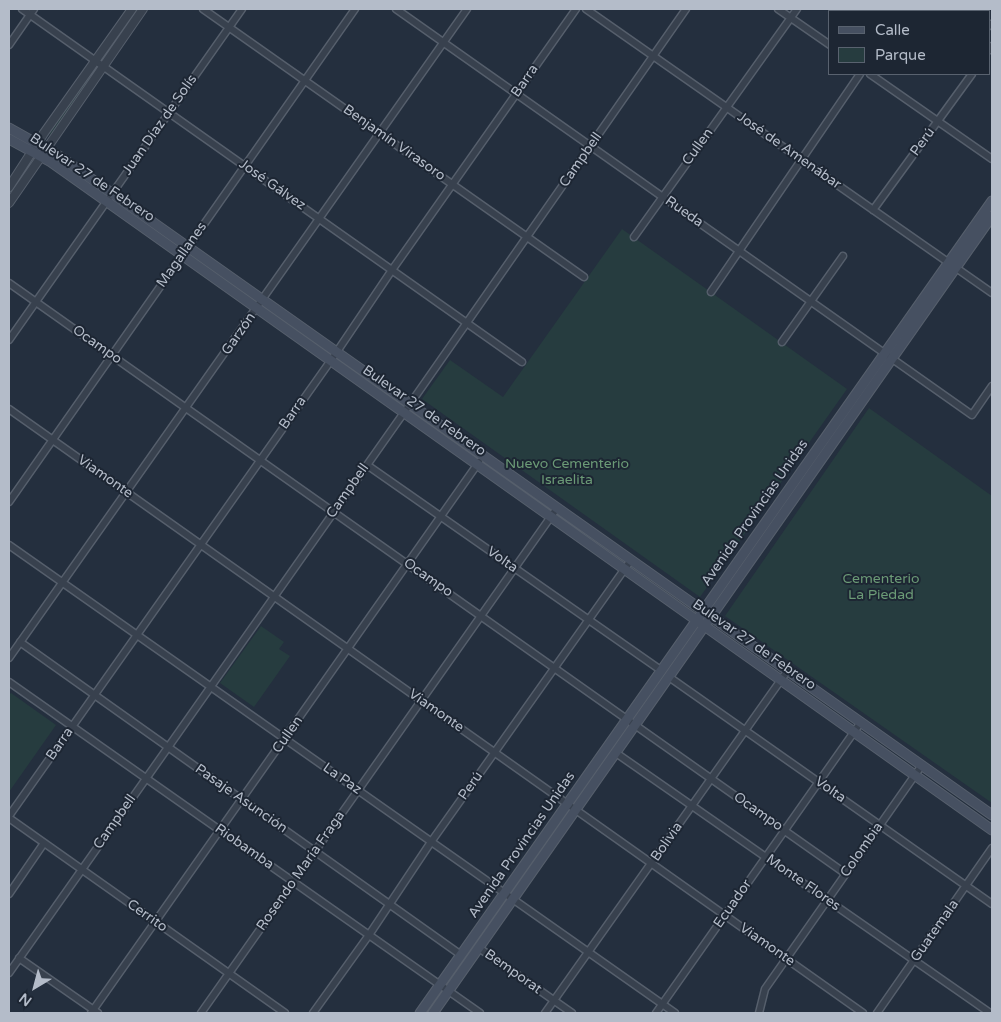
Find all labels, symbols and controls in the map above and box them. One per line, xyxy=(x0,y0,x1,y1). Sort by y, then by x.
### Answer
legend xyxy=(828,10,991,75)
text: Calle xyxy=(875,21,910,39)
text: Parque xyxy=(875,46,926,64)
street label: Barra xyxy=(508,61,542,101)
street label: Juan Díaz de Solís xyxy=(119,72,201,178)
street label: Benjamín Virasoro xyxy=(340,101,448,185)
street label: José de Amenábar xyxy=(734,109,844,193)
street label: Cullen xyxy=(679,125,717,169)
street label: Perú xyxy=(907,125,939,159)
street label: Campbell xyxy=(556,129,606,191)
street label: Bulevar 27 de Febrero xyxy=(26,130,158,226)
street label: José Gálvez xyxy=(235,156,309,214)
street label: Rueda xyxy=(662,193,706,231)
street label: Magallanes xyxy=(153,219,211,291)
street label: Garzón xyxy=(218,310,260,358)
street label: Ocampo xyxy=(69,322,125,368)
street label: Bulevar 27 de Febrero xyxy=(359,362,489,460)
street label: Barra xyxy=(276,393,310,433)
street label: Avenida Provincias Unidas xyxy=(698,437,812,589)
street label: Viamonte xyxy=(74,452,136,502)
park label: Nuevo Cementerio Israelita xyxy=(505,456,629,488)
street label: Campbell xyxy=(323,460,373,522)
street label: Volta xyxy=(483,543,521,577)
street label: Ocampo xyxy=(400,555,456,601)
park label: Cementerio La Piedad xyxy=(842,571,920,604)
street label: Bulevar 27 de Febrero xyxy=(689,596,819,694)
street label: Viamonte xyxy=(405,686,467,736)
street label: Cullen xyxy=(269,713,307,757)
street label: Barra xyxy=(43,724,77,764)
street label: La Paz xyxy=(319,760,365,798)
street label: Pasaje Asunción xyxy=(192,761,290,837)
street label: Perú xyxy=(455,768,487,804)
street label: Avenida Provincias Unidas xyxy=(465,769,579,921)
street label: Volta xyxy=(811,773,849,807)
street label: Ocampo xyxy=(730,789,786,835)
street label: Campbell xyxy=(90,791,140,853)
street label: Rosendo María Fraga xyxy=(253,808,349,934)
street label: Bolivia xyxy=(648,819,686,865)
street label: Colombia xyxy=(837,819,887,881)
street label: Riobamba xyxy=(211,821,277,873)
street label: Monte Flores xyxy=(762,851,844,915)
street label: Ecuador xyxy=(710,877,756,931)
street label: Cerrito xyxy=(124,896,170,936)
street label: Guatemala xyxy=(907,897,963,965)
street label: Viamonte xyxy=(736,920,798,970)
street label: Bemporat xyxy=(481,946,545,998)
north arrow xyxy=(10,962,60,1012)
text: N xyxy=(16,989,35,1010)

